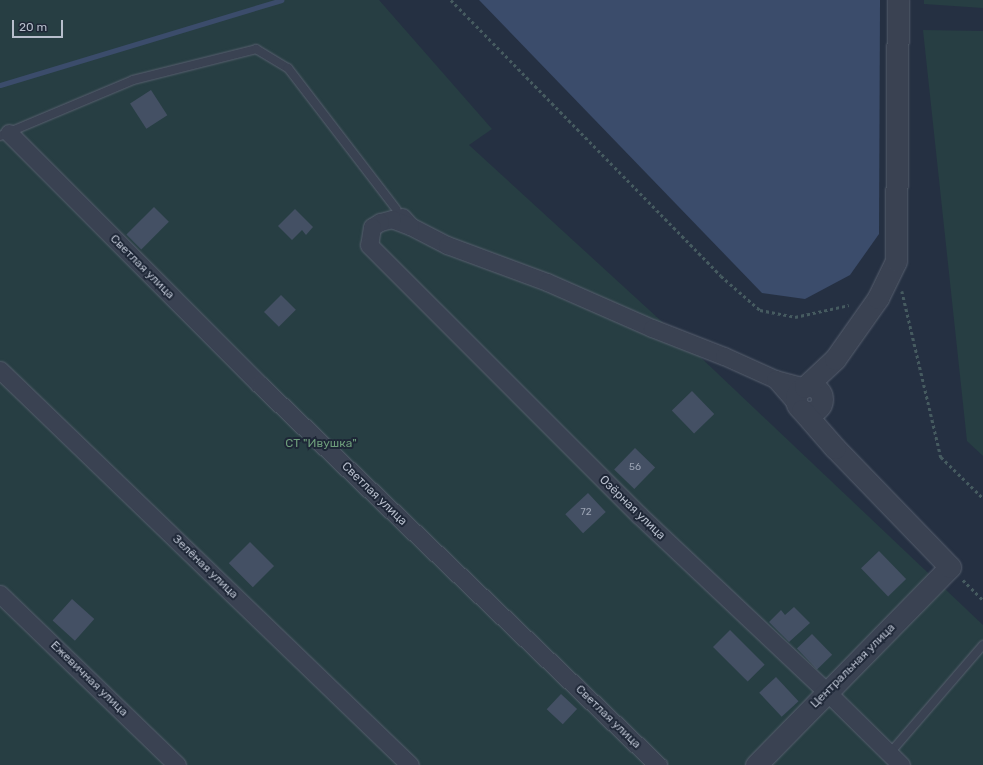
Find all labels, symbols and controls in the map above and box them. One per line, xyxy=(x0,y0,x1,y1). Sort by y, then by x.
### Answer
scale bar xyxy=(14,12,65,38)
text: 20 m xyxy=(19,20,47,34)
street label: Светлая улица xyxy=(107,232,177,302)
park label: СТ "Ивушка" xyxy=(285,437,357,451)
street label: Светлая улица xyxy=(338,459,410,529)
house number: 56 xyxy=(629,462,641,474)
street label: Озёрная улица xyxy=(596,473,668,543)
house number: 72 xyxy=(581,507,591,519)
street label: Зелёная улица xyxy=(169,532,241,602)
street label: Центральная улица xyxy=(808,621,898,711)
street label: Ежевичная улица xyxy=(47,638,131,720)
street label: Светлая улица xyxy=(572,682,644,752)

